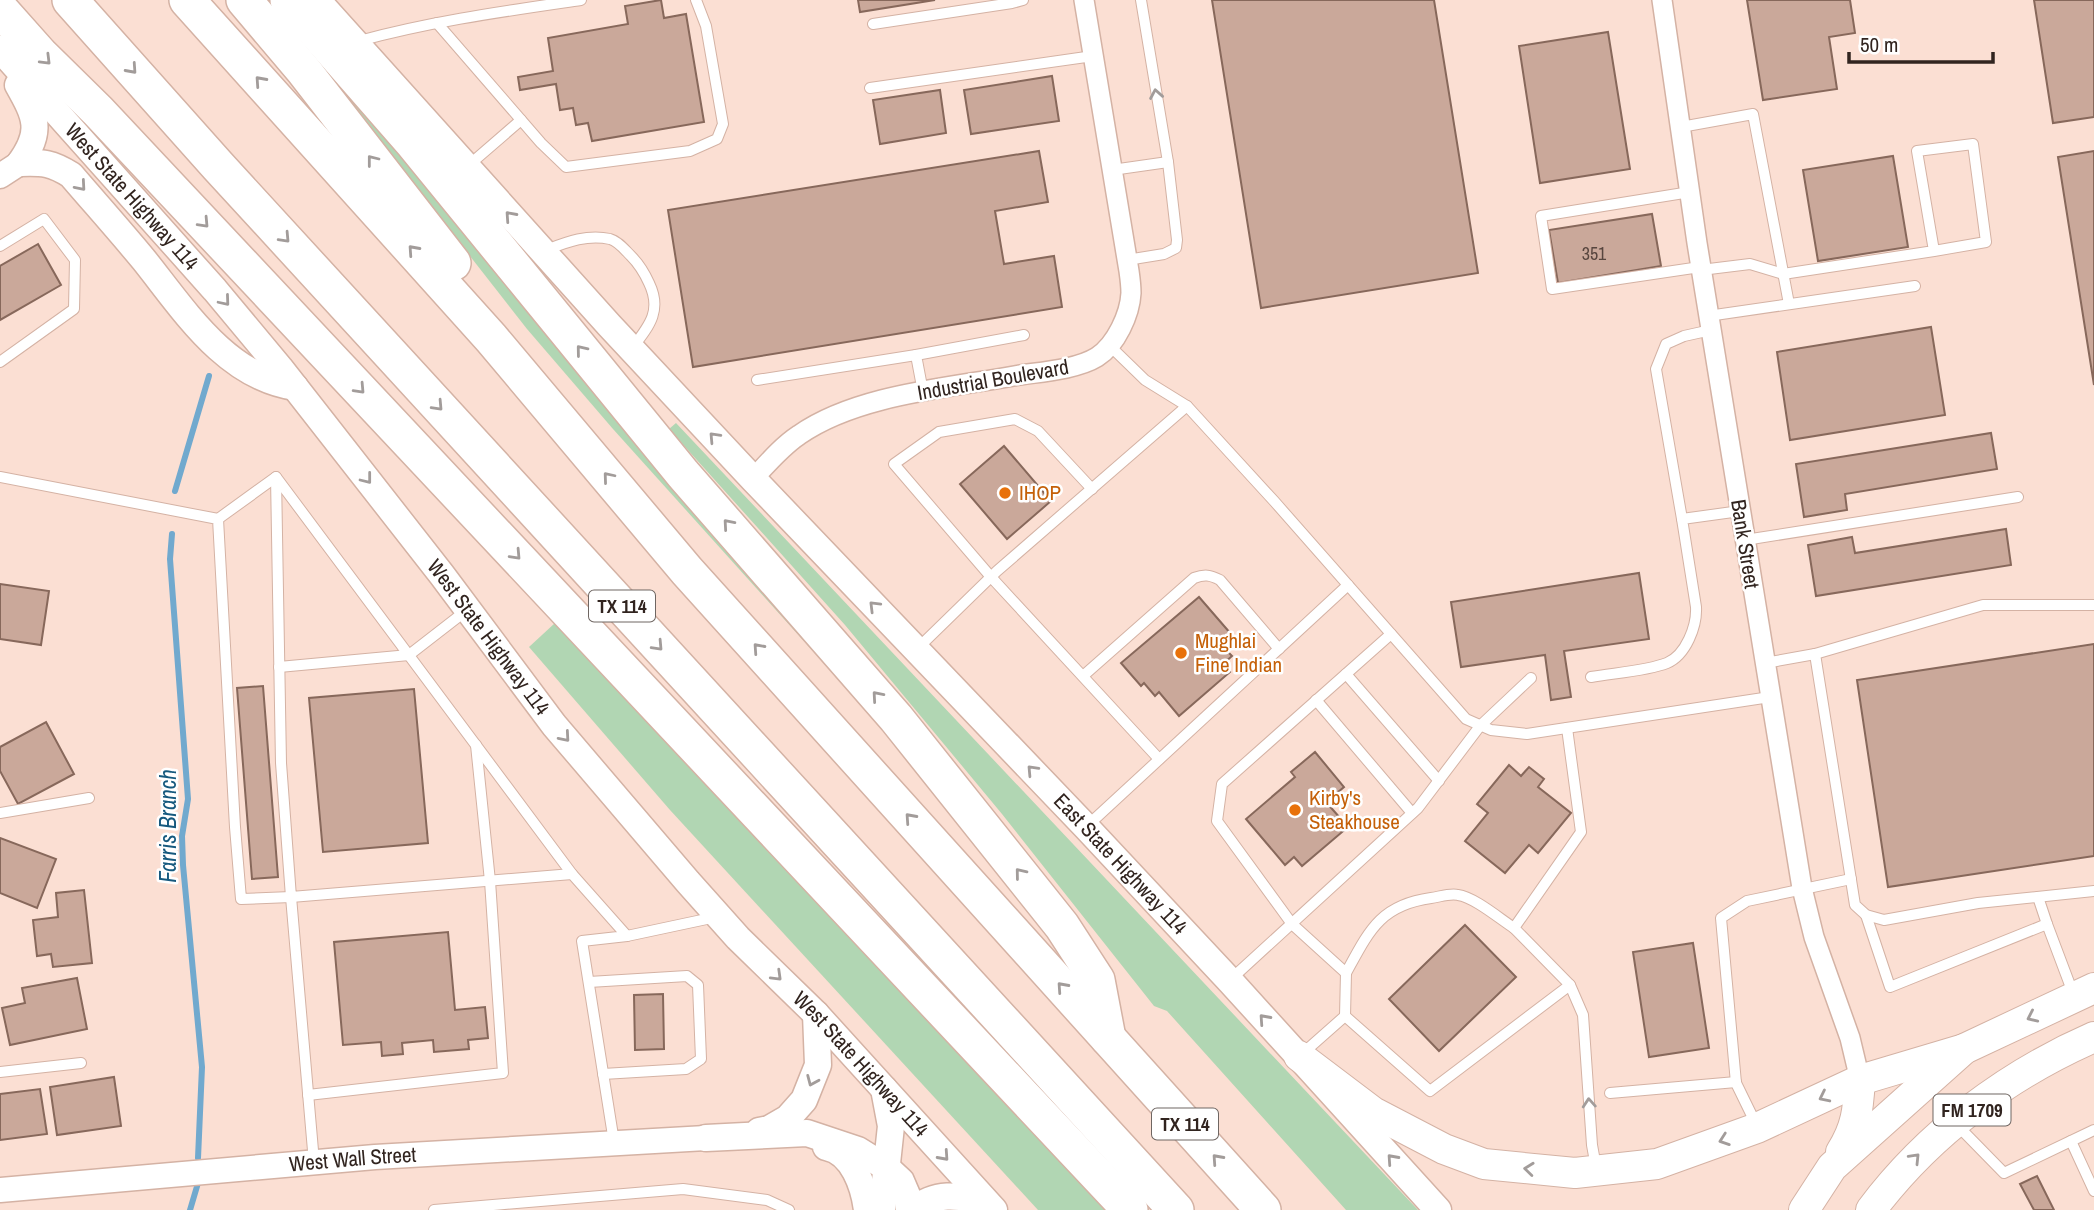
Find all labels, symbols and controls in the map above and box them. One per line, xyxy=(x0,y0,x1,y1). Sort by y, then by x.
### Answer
scale bar xyxy=(1849,21,1993,65)
text: 50 m xyxy=(1860,30,1898,59)
one-way arrow xyxy=(37,51,50,64)
one-way arrow xyxy=(124,61,136,74)
one-way arrow xyxy=(256,76,269,89)
one-way arrow xyxy=(1150,88,1165,100)
street label: West State Highway 114 xyxy=(59,117,206,277)
one-way arrow xyxy=(368,155,381,167)
one-way arrow xyxy=(73,177,85,190)
one-way arrow xyxy=(506,211,519,224)
one-way arrow xyxy=(196,215,208,228)
one-way arrow xyxy=(276,230,289,243)
house number: 351 xyxy=(1582,241,1607,266)
one-way arrow xyxy=(408,245,421,258)
one-way arrow xyxy=(217,293,229,306)
one-way arrow xyxy=(577,345,590,357)
street label: Industrial Boulevard xyxy=(915,352,1071,407)
one-way arrow xyxy=(352,381,364,394)
one-way arrow xyxy=(430,398,443,411)
one-way arrow xyxy=(710,432,722,445)
one-way arrow xyxy=(359,471,371,484)
one-way arrow xyxy=(604,473,617,485)
place label: IHOP xyxy=(1019,478,1061,507)
marker: IHOP xyxy=(997,485,1013,501)
street label: Bank Street xyxy=(1724,497,1767,591)
one-way arrow xyxy=(724,520,736,533)
one-way arrow xyxy=(507,547,520,560)
street label: West State Highway 114 xyxy=(421,553,557,721)
road number: TX 114 xyxy=(589,590,655,622)
one-way arrow xyxy=(870,602,883,615)
place label: Mughlai Fine Indian xyxy=(1195,626,1282,679)
one-way arrow xyxy=(650,638,663,651)
one-way arrow xyxy=(754,644,766,657)
marker: Mughlai Fine Indian xyxy=(1173,645,1189,661)
one-way arrow xyxy=(873,691,885,704)
one-way arrow xyxy=(557,729,569,742)
one-way arrow xyxy=(1028,765,1041,778)
water label: Farris Branch xyxy=(152,769,183,883)
place label: Kirby's Steakhouse xyxy=(1309,783,1400,836)
street label: East State Highway 114 xyxy=(1047,787,1195,941)
marker: Kirby's Steakhouse xyxy=(1287,802,1303,818)
one-way arrow xyxy=(906,813,918,826)
one-way arrow xyxy=(1015,868,1028,881)
one-way arrow xyxy=(769,968,782,981)
one-way arrow xyxy=(1058,982,1070,995)
street label: West State Highway 114 xyxy=(787,984,936,1143)
one-way arrow xyxy=(2027,1009,2039,1023)
one-way arrow xyxy=(1260,1014,1272,1027)
one-way arrow xyxy=(806,1074,820,1086)
one-way arrow xyxy=(1819,1089,1831,1103)
road number: FM 1709 xyxy=(1934,1094,2010,1126)
one-way arrow xyxy=(1582,1097,1597,1108)
road number: TX 114 xyxy=(1152,1108,1218,1140)
one-way arrow xyxy=(1719,1132,1731,1146)
street label: West Wall Street xyxy=(288,1140,417,1178)
one-way arrow xyxy=(936,1148,948,1161)
one-way arrow xyxy=(1906,1153,1919,1166)
one-way arrow xyxy=(1213,1154,1226,1167)
one-way arrow xyxy=(1388,1154,1400,1167)
one-way arrow xyxy=(1523,1161,1535,1176)

